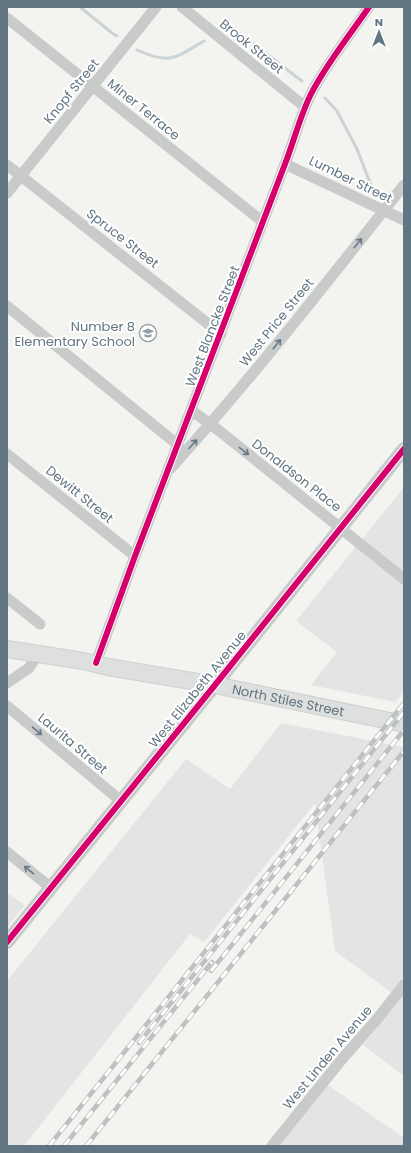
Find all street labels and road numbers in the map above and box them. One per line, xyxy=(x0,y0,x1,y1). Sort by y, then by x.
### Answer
street label: Brook Street xyxy=(216,15,288,78)
street label: Knopf Street xyxy=(39,54,104,128)
street label: Miner Terrace xyxy=(103,74,184,145)
street label: Lumber Street xyxy=(306,151,396,208)
street label: Spruce Street xyxy=(83,204,163,273)
street label: West Blancke Street xyxy=(181,263,244,389)
street label: West Price Street xyxy=(235,274,318,371)
street label: Donaldson Place xyxy=(248,434,345,516)
street label: Dewitt Street xyxy=(42,461,118,528)
street label: West Elizabeth Avenue xyxy=(144,627,251,752)
street label: North Stiles Street xyxy=(230,680,346,722)
street label: Laurita Street xyxy=(34,709,112,778)
street label: West Linden Avenue xyxy=(278,1001,377,1113)

